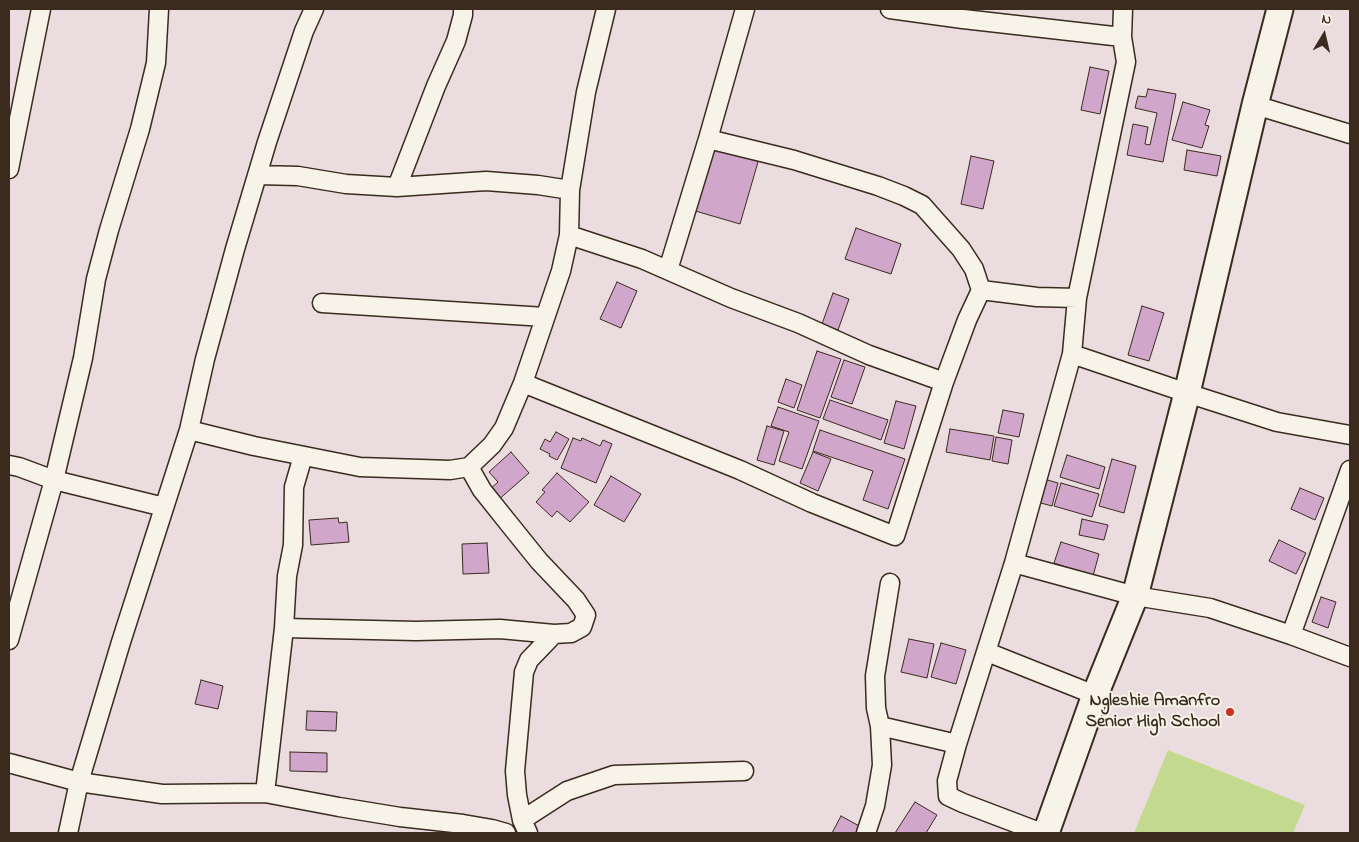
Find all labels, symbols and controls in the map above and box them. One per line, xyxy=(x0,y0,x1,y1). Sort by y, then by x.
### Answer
text: N xyxy=(1320,9,1333,31)
north arrow xyxy=(1299,10,1349,60)
place label: Ngleshie Amanfro Senior High School xyxy=(1085,691,1220,734)
marker: Ngleshie Amanfro Senior High School xyxy=(1224,706,1236,718)

